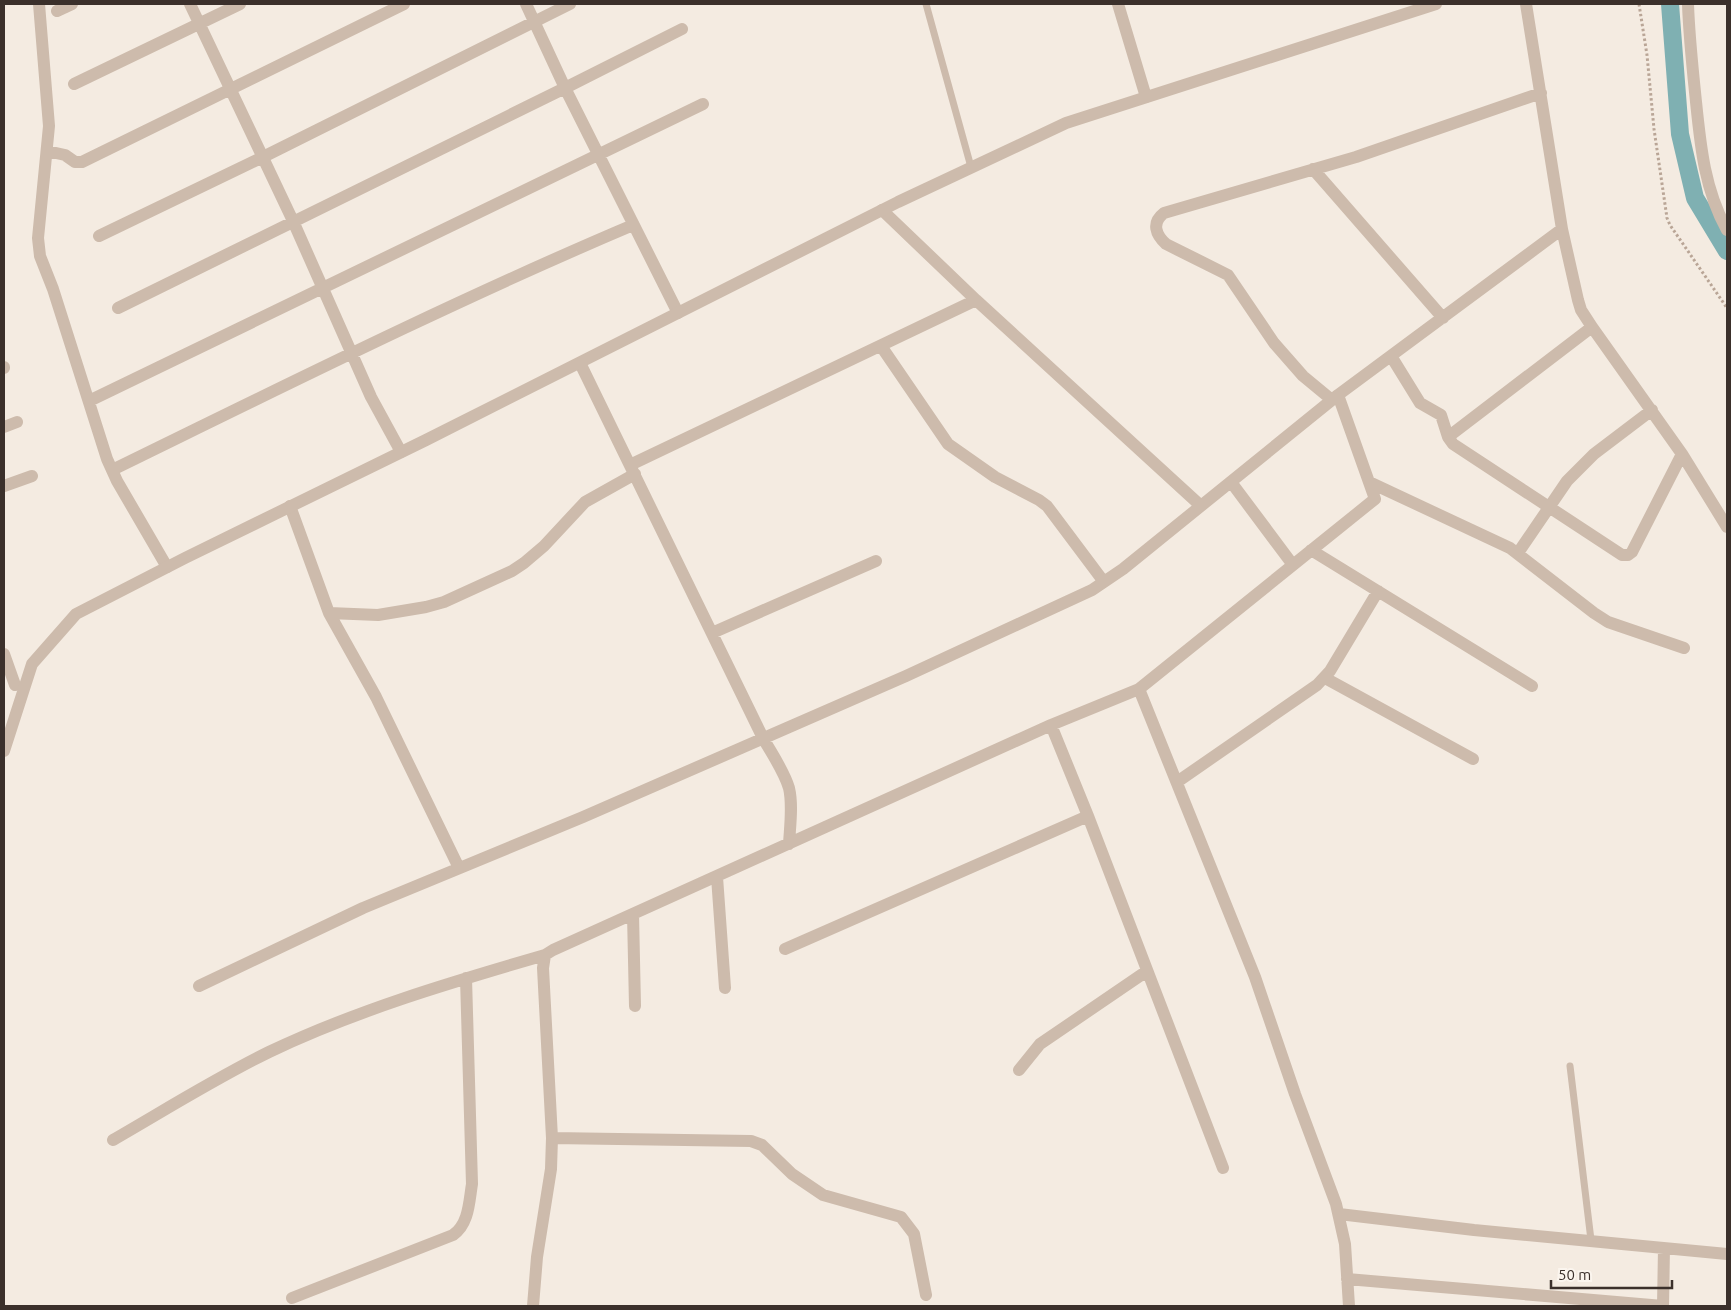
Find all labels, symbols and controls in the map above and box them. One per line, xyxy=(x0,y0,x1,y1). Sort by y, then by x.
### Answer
scale bar xyxy=(1551,1258,1672,1290)
text: 50 m xyxy=(1558,1266,1591,1283)

